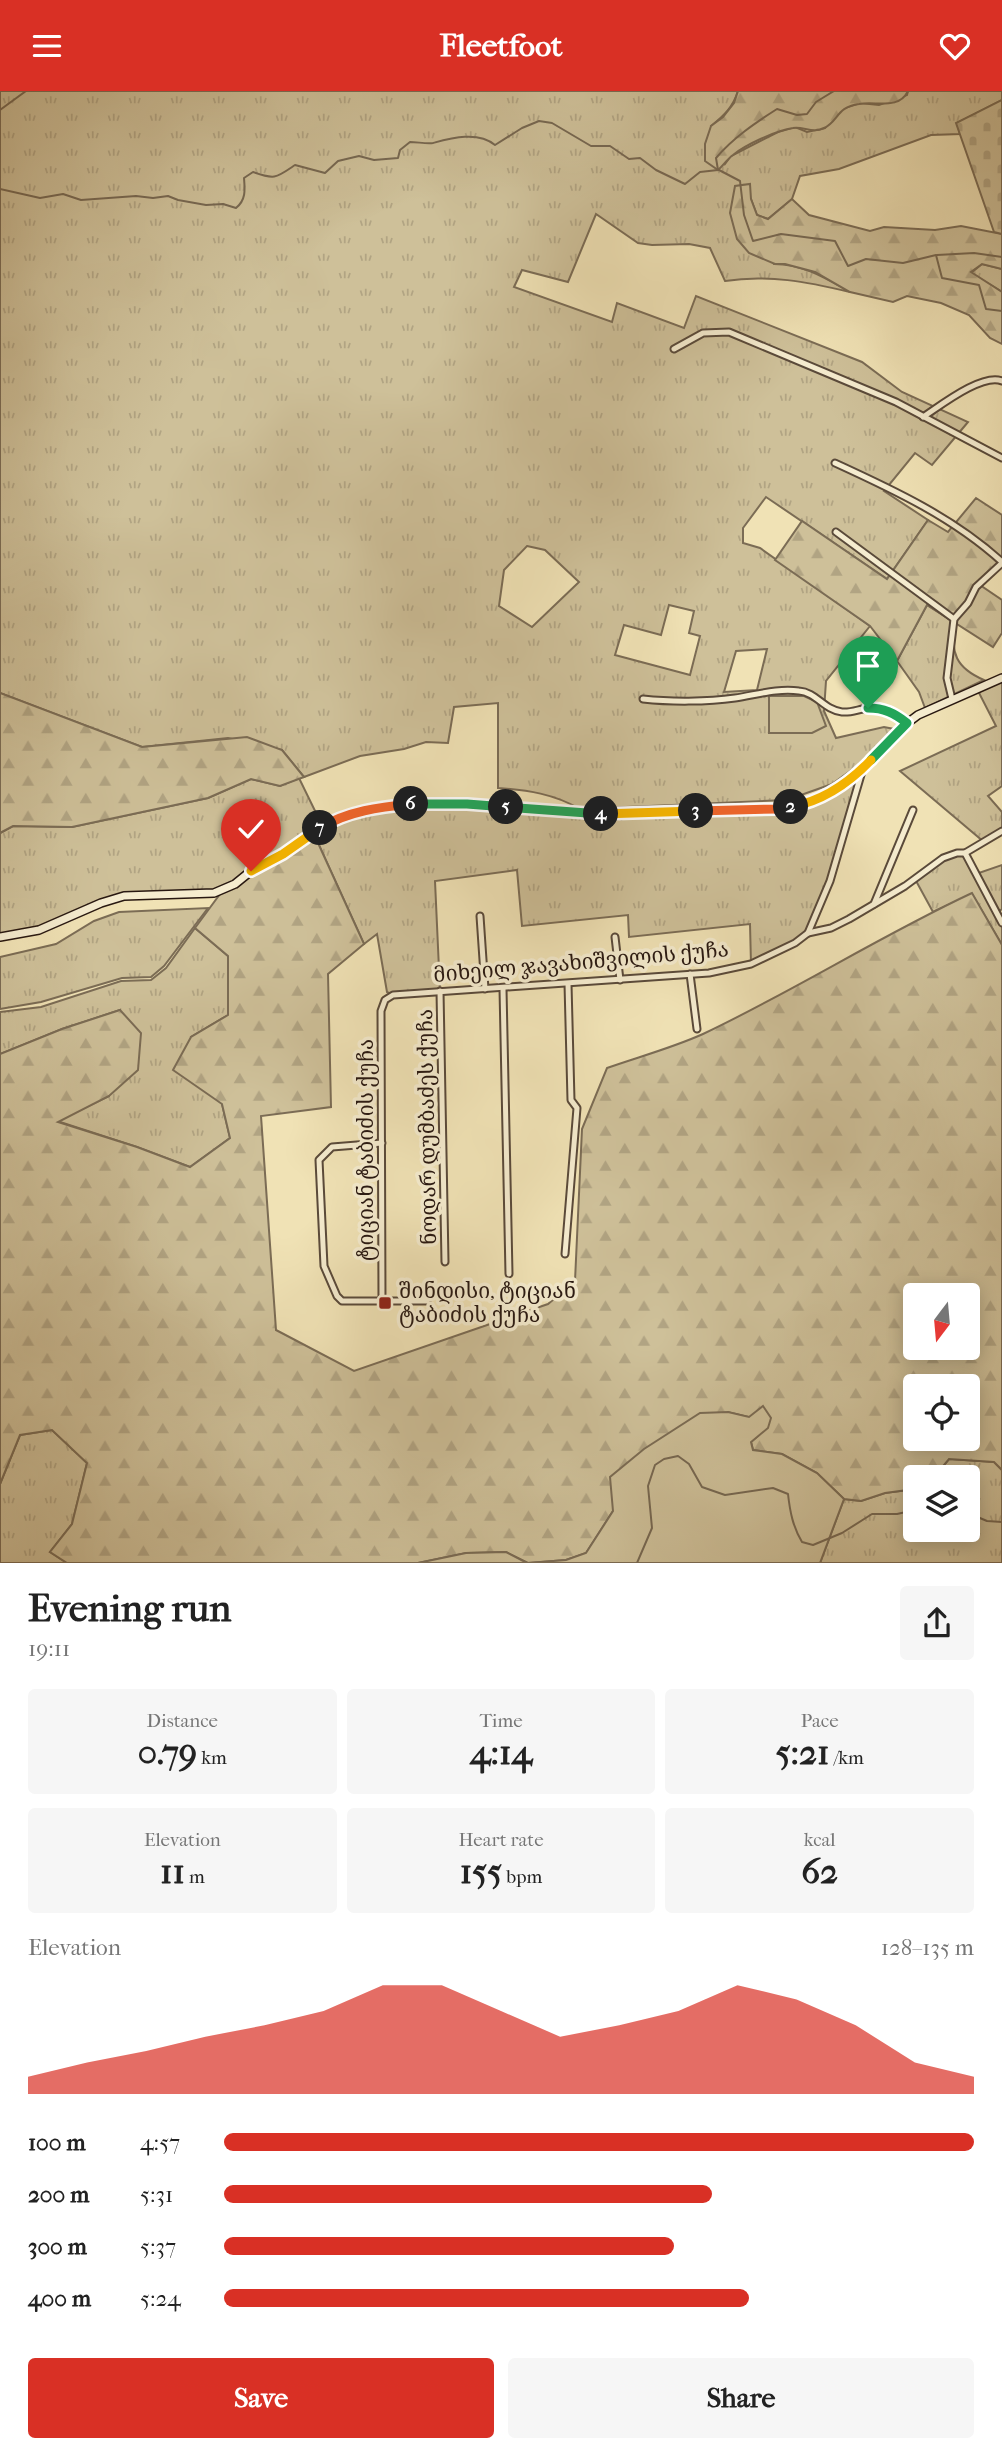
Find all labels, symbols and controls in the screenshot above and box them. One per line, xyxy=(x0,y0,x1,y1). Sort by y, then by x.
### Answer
icon: menu xyxy=(28,27,66,65)
text: Fleetfoot xyxy=(440,27,562,64)
icon: heart xyxy=(936,27,974,65)
pin xyxy=(838,636,898,708)
icon: arrive xyxy=(849,647,887,685)
pin: 6 xyxy=(394,787,428,821)
pin: 5 xyxy=(489,789,524,825)
pin: 2 xyxy=(774,789,808,825)
text: 6 xyxy=(405,792,416,814)
pin: 3 xyxy=(678,793,714,829)
text: 5 xyxy=(501,795,510,817)
text: 2 xyxy=(786,795,795,817)
pin: 4 xyxy=(584,797,618,831)
pin xyxy=(221,799,281,871)
text: 3 xyxy=(692,799,699,821)
text: 4 xyxy=(595,802,606,824)
icon: check xyxy=(232,810,270,848)
pin: 7 xyxy=(302,811,338,845)
text: 7 xyxy=(315,816,324,838)
street label: მიხეილ ჯავახიშვილის ქუჩა xyxy=(432,937,730,988)
street label: ნოდარ დუმბაძეს ქუჩა xyxy=(413,1009,442,1245)
street label: ტიციან ტაბიძის ქუჩა xyxy=(354,1039,379,1261)
place label: შინდისი, ტიციან ტაბიძის ქუჩა xyxy=(399,1279,576,1328)
north arrow xyxy=(903,1283,980,1360)
map controls xyxy=(903,1283,980,1542)
marker: შინდისი, ტიციან ტაბიძის ქუჩა xyxy=(377,1295,393,1311)
button: locate xyxy=(903,1374,980,1451)
button: layers xyxy=(903,1465,980,1542)
text: Evening run xyxy=(28,1586,231,1631)
button: share xyxy=(900,1586,974,1660)
text: 19:11 xyxy=(28,1635,70,1662)
text: Distance xyxy=(147,1710,218,1732)
text: Time xyxy=(479,1710,523,1732)
text: Pace xyxy=(801,1710,839,1732)
text: 0.79 xyxy=(138,1732,197,1773)
text: 4:14 xyxy=(470,1732,532,1773)
text: 5:21 xyxy=(775,1732,830,1773)
text: km xyxy=(197,1747,227,1769)
text: /km xyxy=(830,1747,864,1769)
text: Elevation xyxy=(144,1829,221,1851)
text: Heart rate xyxy=(458,1829,544,1851)
text: kcal xyxy=(804,1829,836,1851)
text: 11 xyxy=(160,1851,185,1892)
text: 155 xyxy=(460,1851,502,1892)
text: 62 xyxy=(801,1851,838,1892)
text: m xyxy=(185,1866,205,1888)
text: bpm xyxy=(502,1866,542,1888)
text: Elevation xyxy=(28,1934,121,1961)
text: 128–135 m xyxy=(881,1934,974,1961)
text: 100 m xyxy=(28,2129,86,2156)
text: 4:57 xyxy=(140,2129,180,2156)
text: 200 m xyxy=(28,2181,89,2208)
text: 5:31 xyxy=(140,2181,173,2208)
text: 300 m xyxy=(28,2233,87,2260)
text: 5:37 xyxy=(140,2233,176,2260)
text: 400 m xyxy=(28,2285,91,2312)
text: 5:24 xyxy=(140,2285,181,2312)
button: Save xyxy=(28,2358,494,2438)
button: Share xyxy=(508,2358,974,2438)

